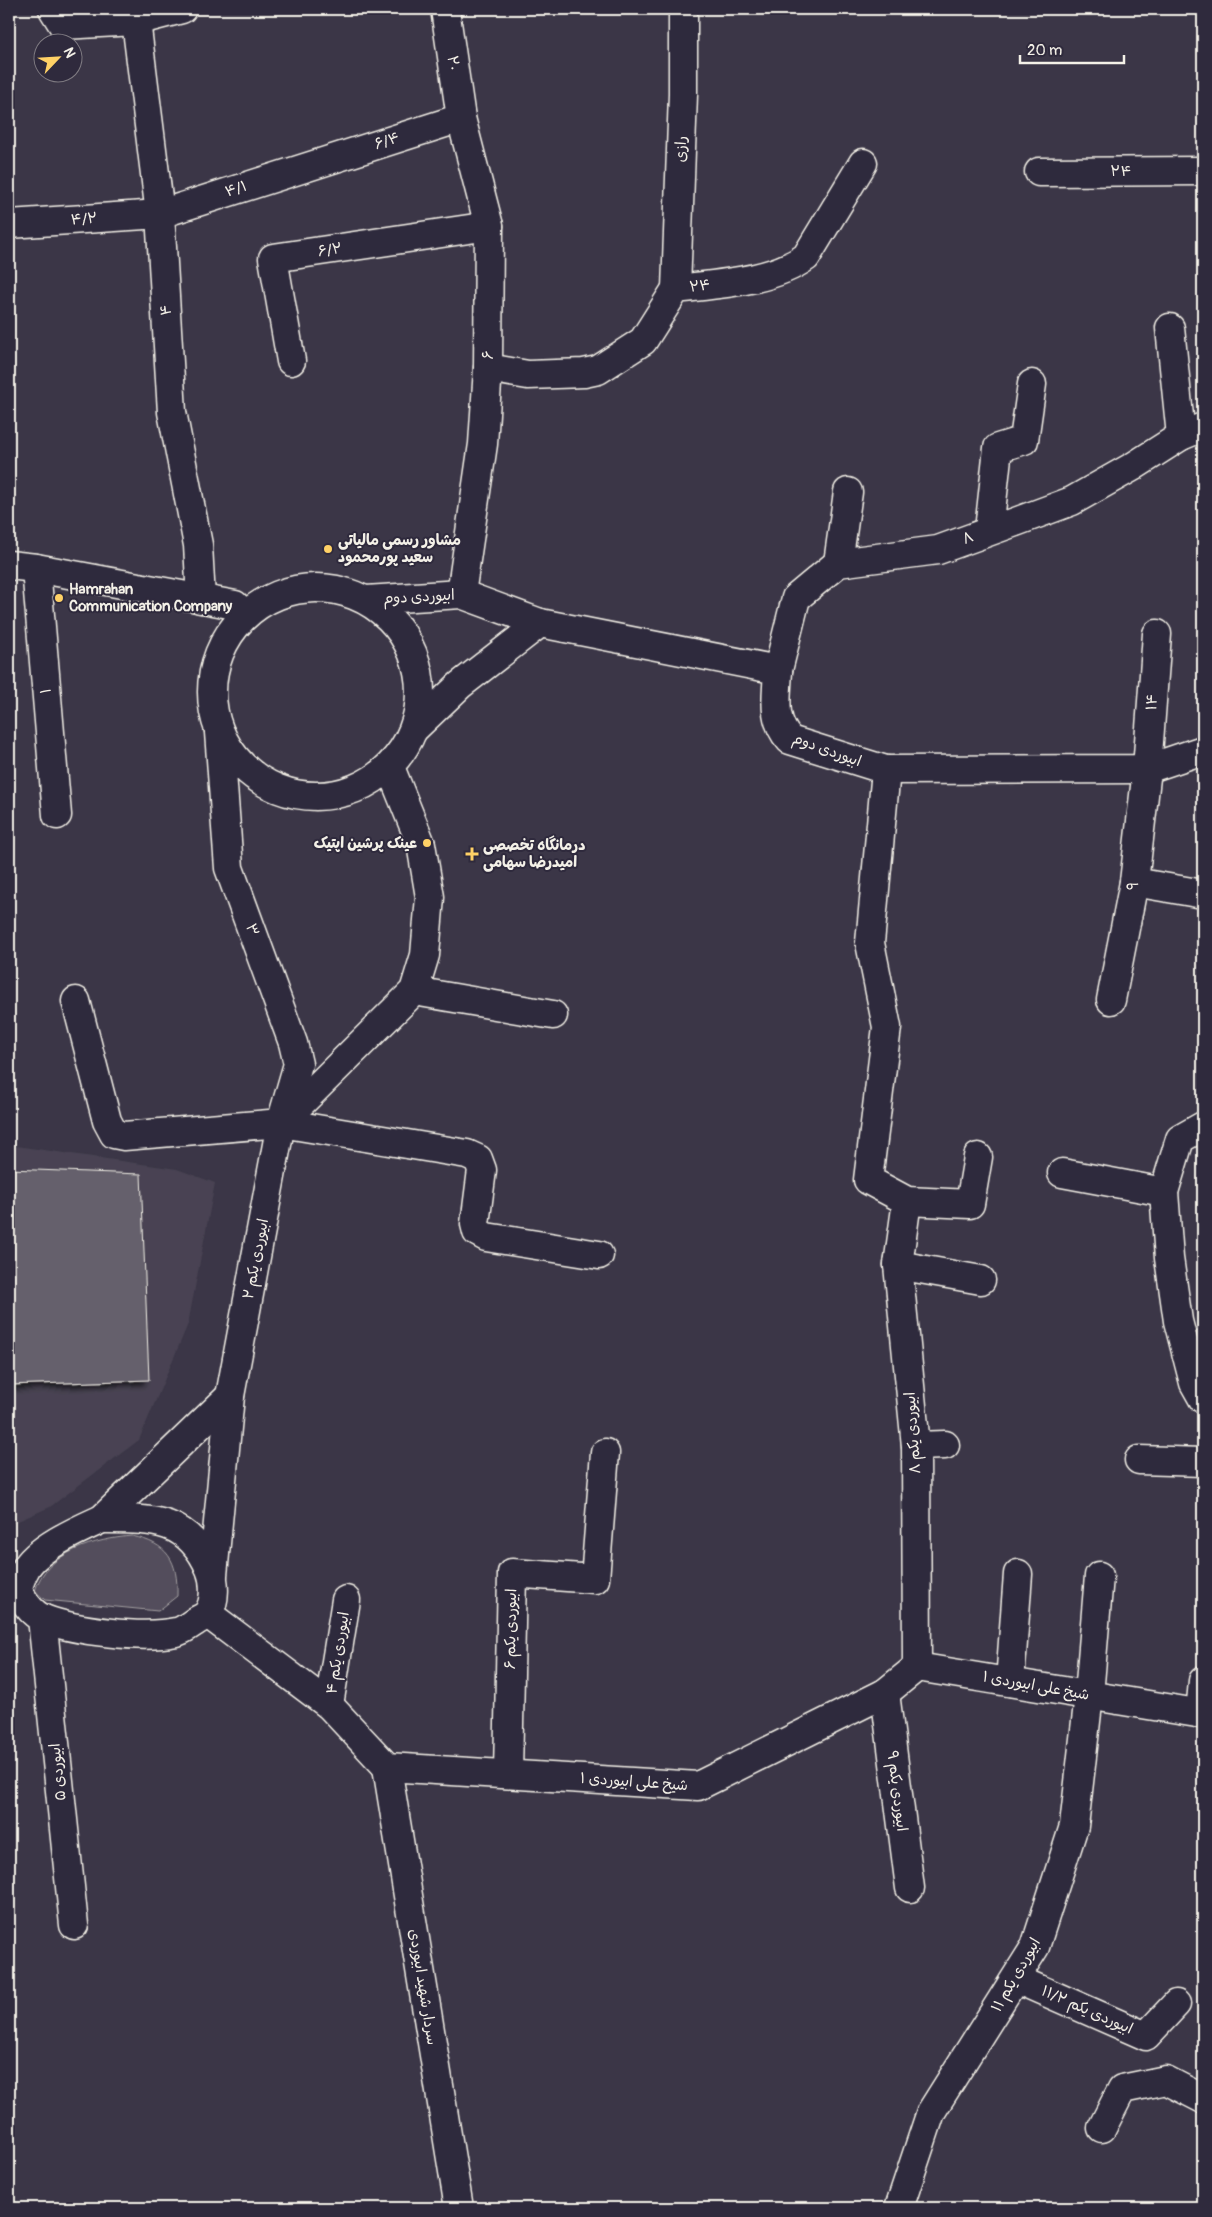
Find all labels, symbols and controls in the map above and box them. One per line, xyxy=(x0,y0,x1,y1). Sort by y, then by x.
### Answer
north arrow xyxy=(32,32,82,82)
scale bar xyxy=(1020,32,1123,64)
text: 20 m xyxy=(1027,41,1062,60)
text: N xyxy=(60,45,79,61)
street label: ۲۰ xyxy=(443,54,463,72)
street label: ۶/۴ xyxy=(372,128,402,154)
street label: رازی xyxy=(671,135,691,163)
street label: ۲۴ xyxy=(1110,162,1132,181)
street label: ۴/۱ xyxy=(223,177,249,201)
street label: ۴/۲ xyxy=(70,209,98,229)
street label: ۶/۲ xyxy=(316,239,344,261)
street label: ۲۴ xyxy=(688,275,712,297)
street label: ۴ xyxy=(156,304,176,316)
street label: ۶ xyxy=(479,350,498,360)
street label: ۸ xyxy=(960,527,976,549)
place label: مشاور رسمی مالیاتی سعید پورمحمود xyxy=(338,531,461,567)
marker: مشاور رسمی مالیاتی سعید پورمحمود xyxy=(322,543,334,555)
place label: Hamrahan Communication Company xyxy=(69,580,233,616)
street label: ابیوردی دوم xyxy=(383,586,455,610)
marker: Hamrahan Communication Company xyxy=(53,592,65,604)
street label: ۱ xyxy=(36,687,56,695)
street label: ۱۴ xyxy=(1142,693,1162,711)
street label: ابیوردی دوم xyxy=(789,729,864,773)
place label: عینک پرشین اپتیک xyxy=(314,834,417,853)
place label: درمانگاه تخصصی امیدرضا سهامی xyxy=(483,835,585,872)
marker: عینک پرشین اپتیک xyxy=(421,837,433,849)
marker: درمانگاه تخصصی امیدرضا سهامی xyxy=(465,847,479,861)
street label: ۹ xyxy=(1123,880,1143,892)
street label: ۳ xyxy=(241,921,263,939)
street label: ۲ ابیوردی یکم xyxy=(239,1217,275,1301)
street label: ۸ ابیوردی یکم xyxy=(901,1391,927,1475)
street label: ۶ ابیوردی یکم xyxy=(501,1588,523,1670)
street label: ۴ ابیوردی یکم xyxy=(322,1610,356,1696)
street label: شیخ علی ابیوردی ۱ xyxy=(981,1667,1091,1705)
street label: ۵ ابیوردی xyxy=(46,1742,70,1802)
street label: ۹ ابیوردی یکم xyxy=(881,1749,911,1833)
street label: شیخ علی ابیوردی ۱ xyxy=(579,1769,689,1795)
street label: سردار شهید ابیوردی xyxy=(404,1928,442,2046)
street label: ۱۱ ابیوردی یکم xyxy=(987,1934,1047,2017)
street label: ۱۱/۲ ابیوردی یکم xyxy=(1037,1981,1136,2040)

